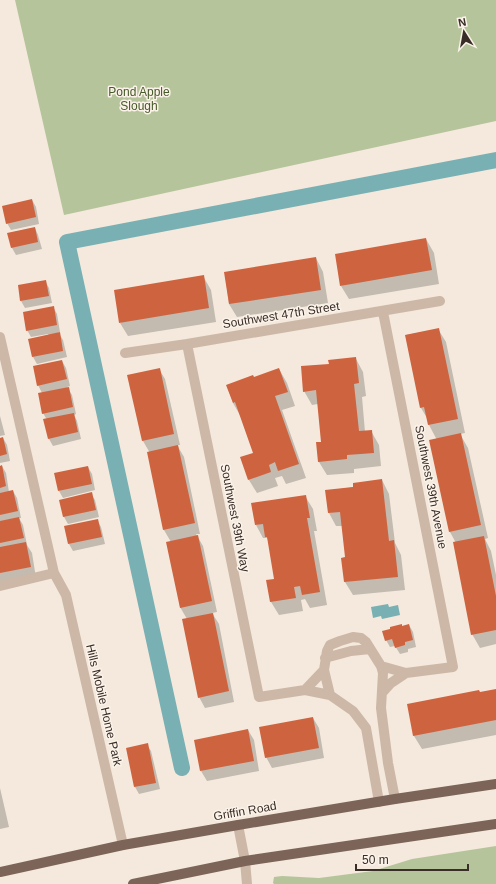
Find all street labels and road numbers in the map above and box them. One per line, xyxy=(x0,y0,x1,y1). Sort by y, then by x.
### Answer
street label: Southwest 47th Street xyxy=(222,299,341,331)
street label: Southwest 39th Avenue xyxy=(412,424,450,550)
street label: Southwest 39th Way xyxy=(218,463,252,573)
street label: Hills Mobile Home Park xyxy=(83,643,125,768)
street label: Griffin Road xyxy=(212,799,278,823)

